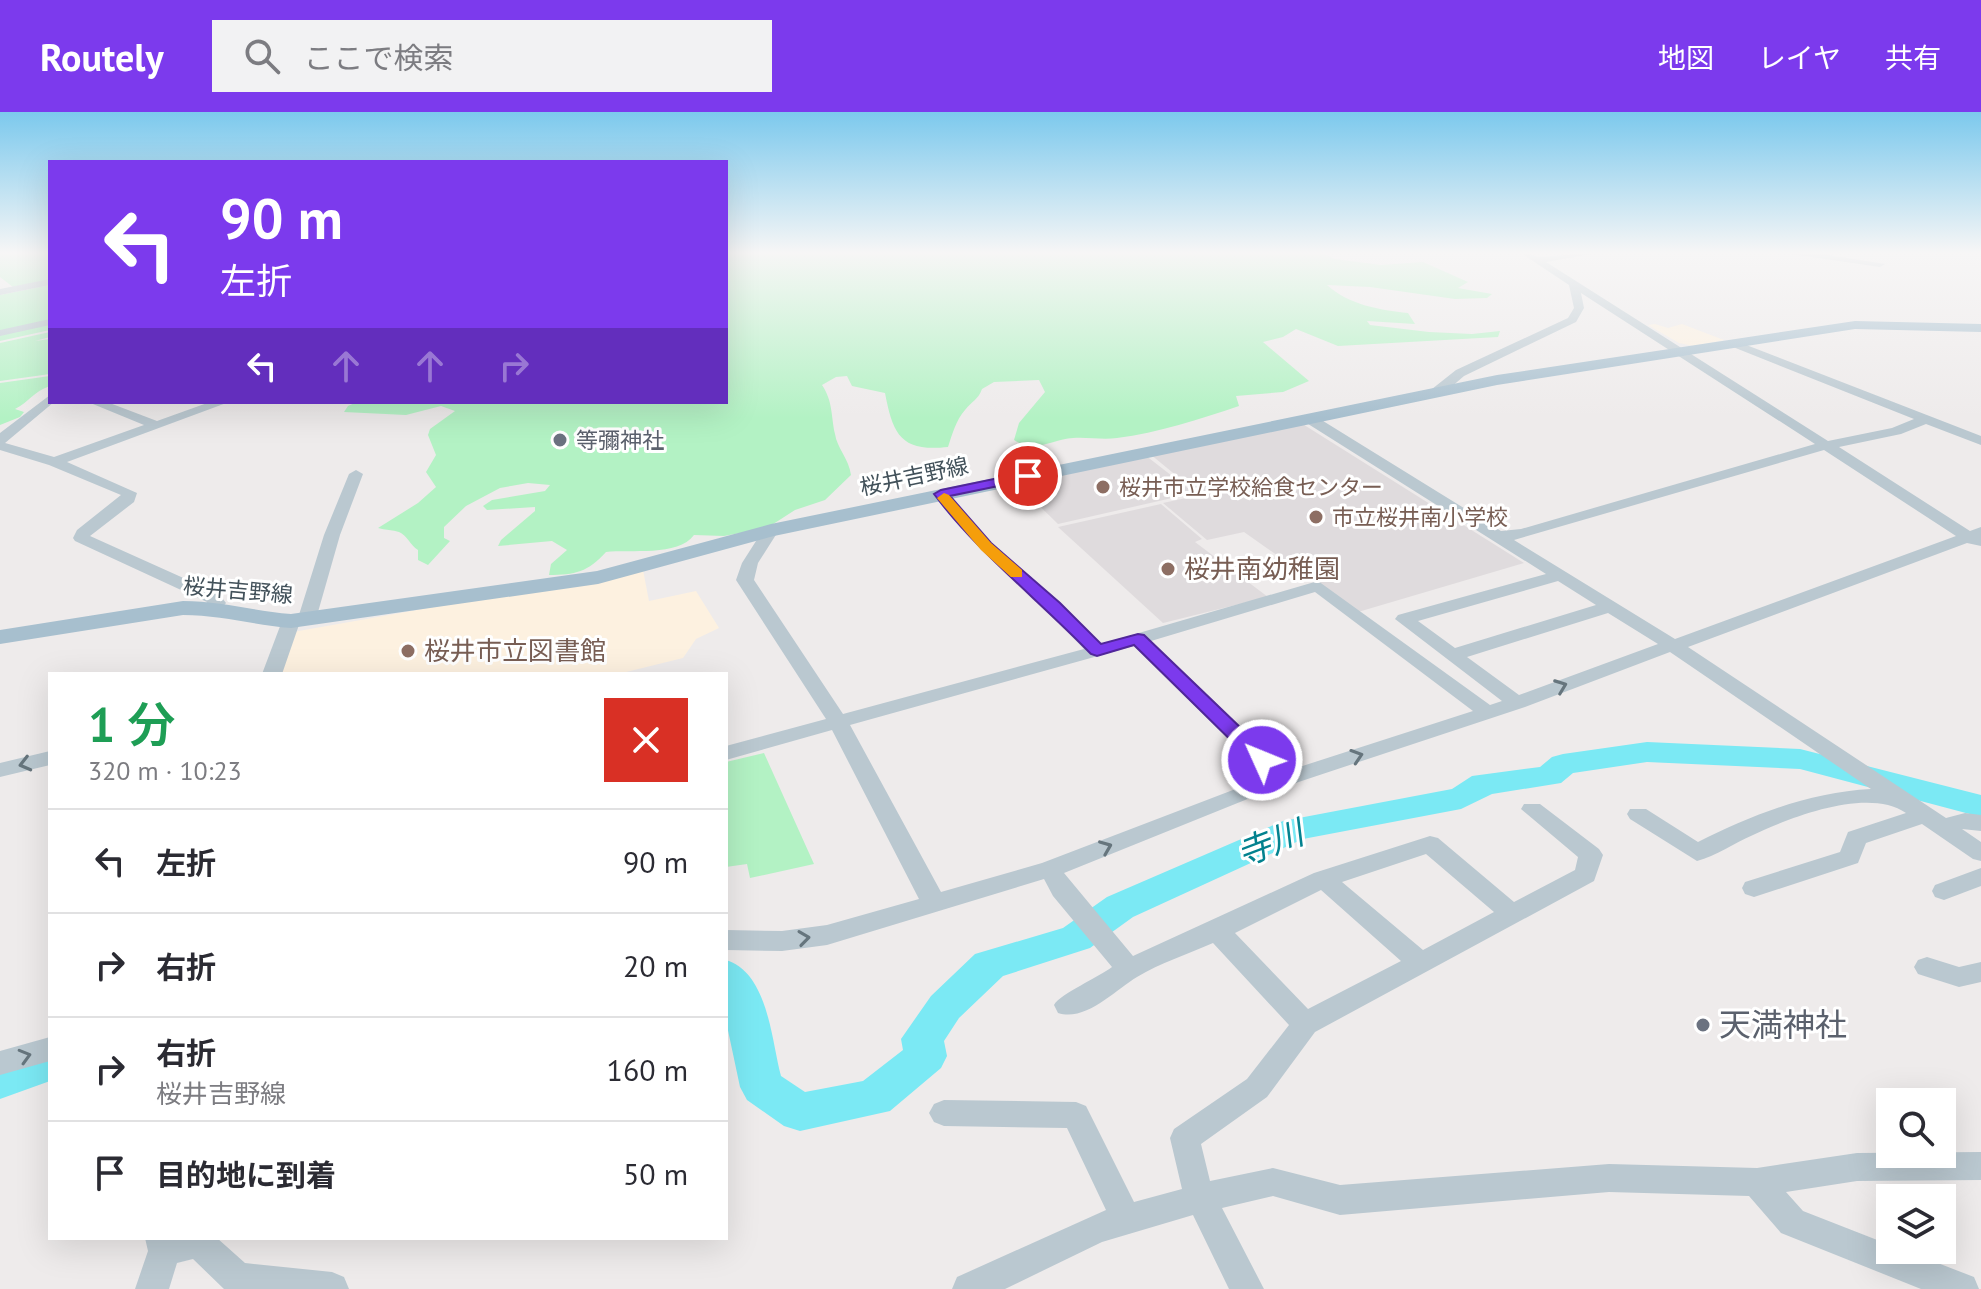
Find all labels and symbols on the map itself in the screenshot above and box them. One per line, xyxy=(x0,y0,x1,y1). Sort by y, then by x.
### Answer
place label: 等彌神社 xyxy=(576,426,664,454)
marker: 等彌神社 xyxy=(551,431,569,449)
pin xyxy=(994,442,1062,510)
street label: 桜井吉野線 xyxy=(857,451,971,501)
place label: 桜井市立学校給食センター xyxy=(1119,473,1383,501)
marker: 桜井市立学校給食センター xyxy=(1094,478,1112,496)
place label: 市立桜井南小学校 xyxy=(1332,503,1508,531)
marker: 市立桜井南小学校 xyxy=(1307,508,1325,526)
place label: 桜井南幼稚園 xyxy=(1184,552,1340,585)
marker: 桜井南幼稚園 xyxy=(1159,560,1177,578)
street label: 桜井吉野線 xyxy=(182,571,294,609)
place label: 桜井市立図書館 xyxy=(424,634,606,667)
marker: 桜井市立図書館 xyxy=(399,642,417,660)
one-way arrow xyxy=(1554,679,1568,696)
position arrow xyxy=(1220,718,1304,802)
one-way arrow xyxy=(1350,749,1364,765)
one-way arrow xyxy=(19,755,32,772)
water label: 寺川 xyxy=(1230,808,1312,875)
one-way arrow xyxy=(1098,840,1112,857)
one-way arrow xyxy=(797,930,810,947)
place label: 天満神社 xyxy=(1719,1003,1847,1045)
marker: 天満神社 xyxy=(1694,1016,1712,1034)
one-way arrow xyxy=(18,1049,31,1065)

